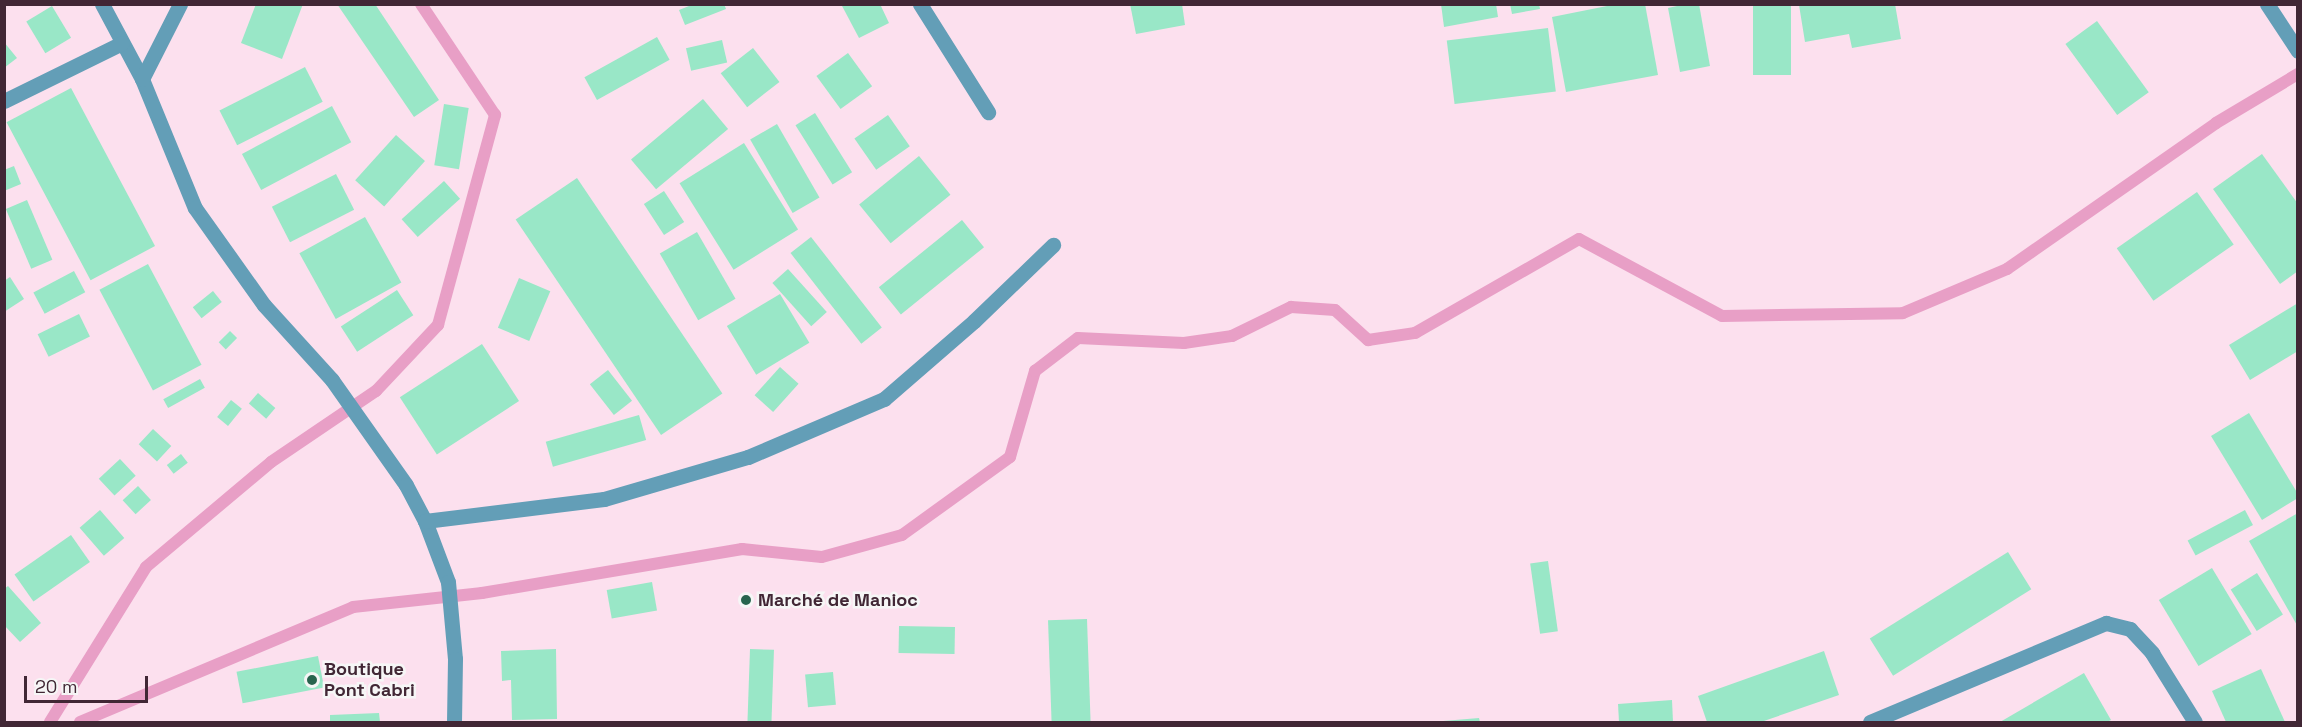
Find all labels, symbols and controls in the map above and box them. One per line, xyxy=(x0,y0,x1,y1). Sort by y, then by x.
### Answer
place label: Marché de Manioc xyxy=(758,589,918,611)
marker: Marché de Manioc xyxy=(739,593,753,607)
place label: Boutique Pont Cabri xyxy=(324,659,415,702)
scale bar xyxy=(27,664,152,702)
marker: Boutique Pont Cabri xyxy=(305,673,319,687)
text: 20 m xyxy=(35,675,78,698)

